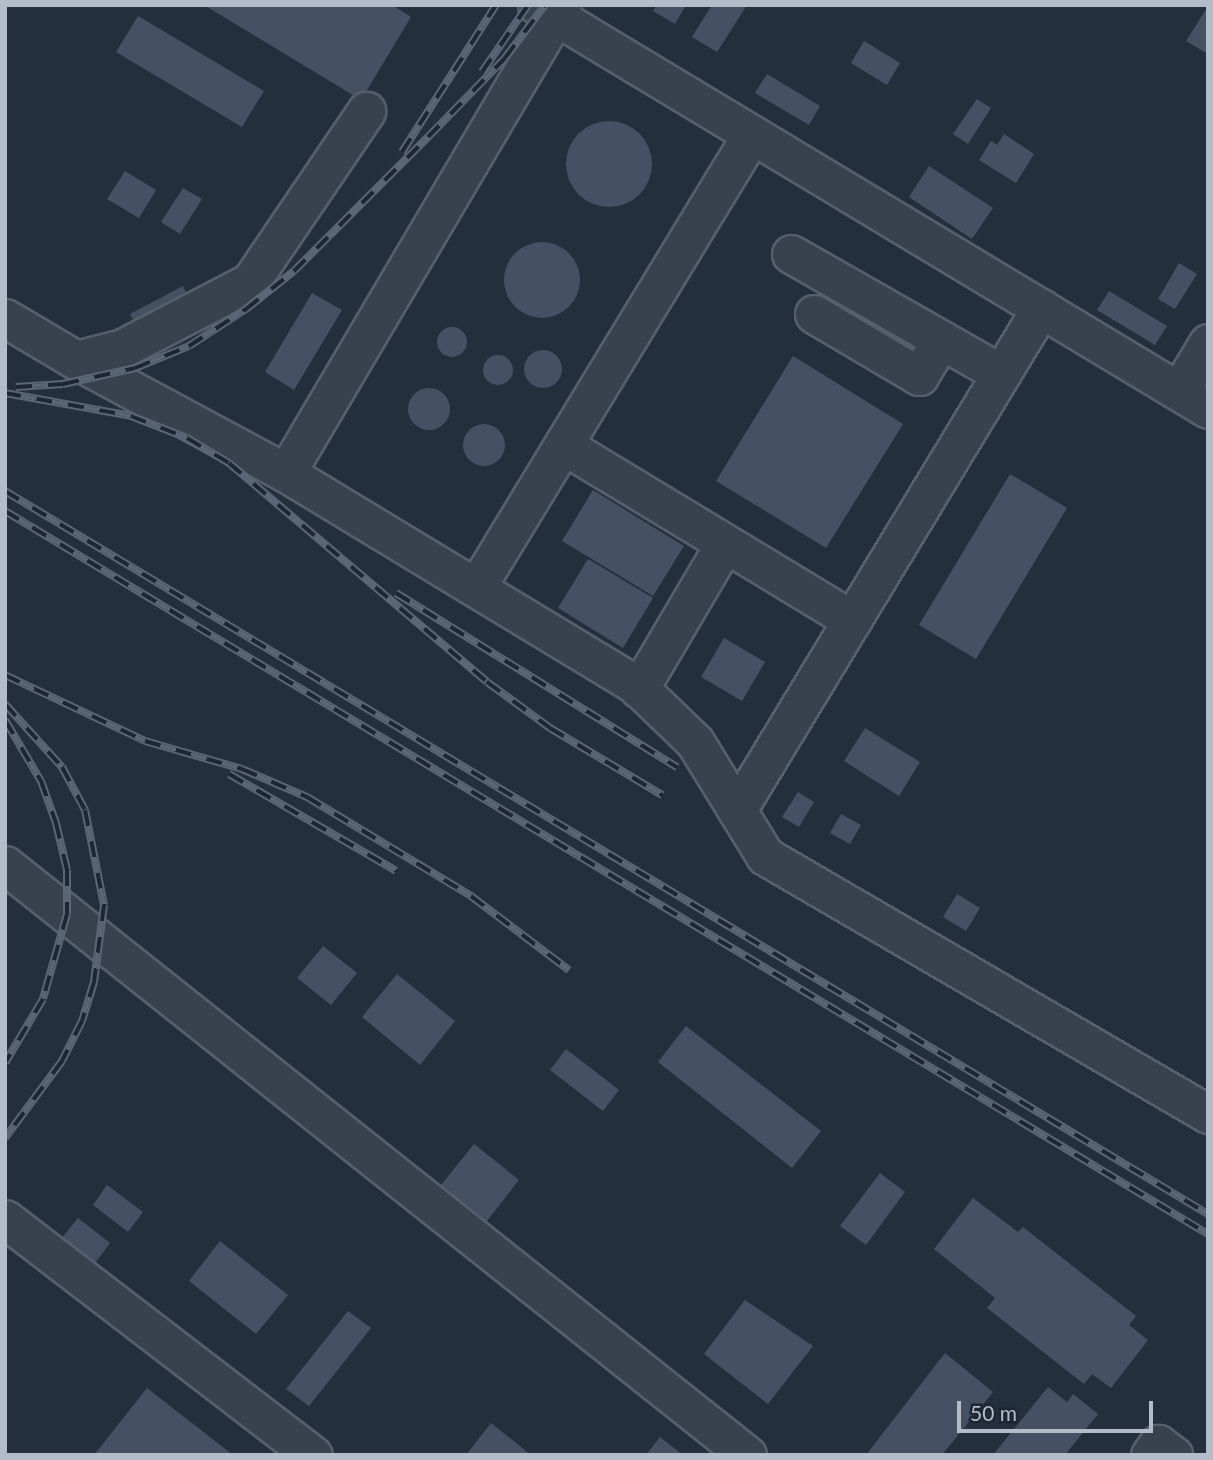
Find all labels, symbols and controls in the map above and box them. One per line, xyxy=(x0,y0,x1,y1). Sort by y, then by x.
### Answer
scale bar xyxy=(961,1386,1157,1430)
text: 50 m xyxy=(970,1400,1017,1425)

